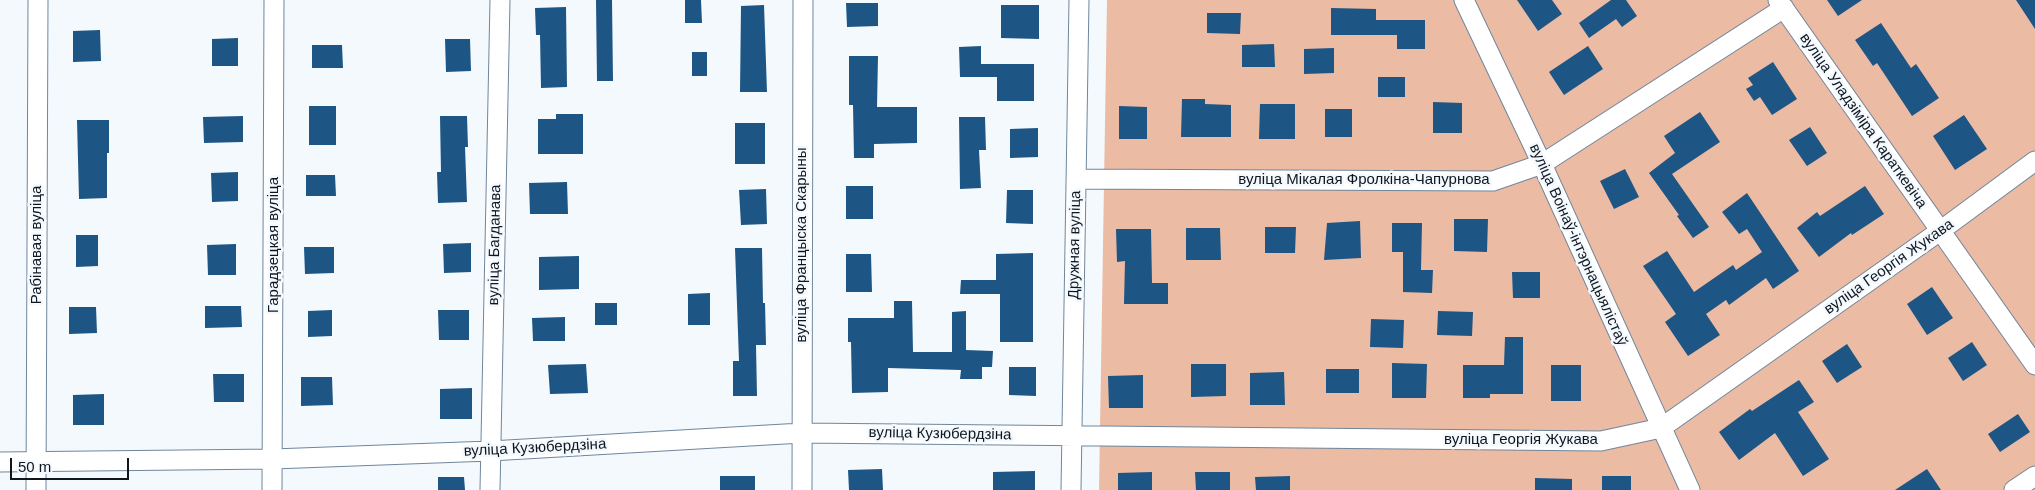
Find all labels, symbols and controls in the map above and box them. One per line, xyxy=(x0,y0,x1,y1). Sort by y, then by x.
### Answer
street label: вуліца Уладзіміра Караткевіча xyxy=(1795,30,1931,212)
street label: вуліца Воінаў-інтэрнацыялістаў xyxy=(1525,141,1631,349)
street label: вуліца Францыска Скарыны xyxy=(793,148,811,342)
street label: вуліца Мікалая Фролкіна-Чапурнова xyxy=(1238,171,1490,189)
street label: Гарадзецкая вуліца xyxy=(265,177,283,313)
street label: вуліца Багданава xyxy=(485,184,505,306)
street label: Рабінавая вуліца xyxy=(28,186,46,304)
street label: Дружная вуліца xyxy=(1065,190,1085,300)
street label: вуліца Георгія Жукава xyxy=(1821,216,1957,318)
street label: вуліца Кузюбердзіна xyxy=(868,424,1012,444)
street label: вуліца Георгія Жукава xyxy=(1444,431,1598,449)
street label: вуліца Кузюбердзіна xyxy=(463,435,607,461)
scale bar xyxy=(12,448,131,480)
text: 50 m xyxy=(18,458,51,475)

